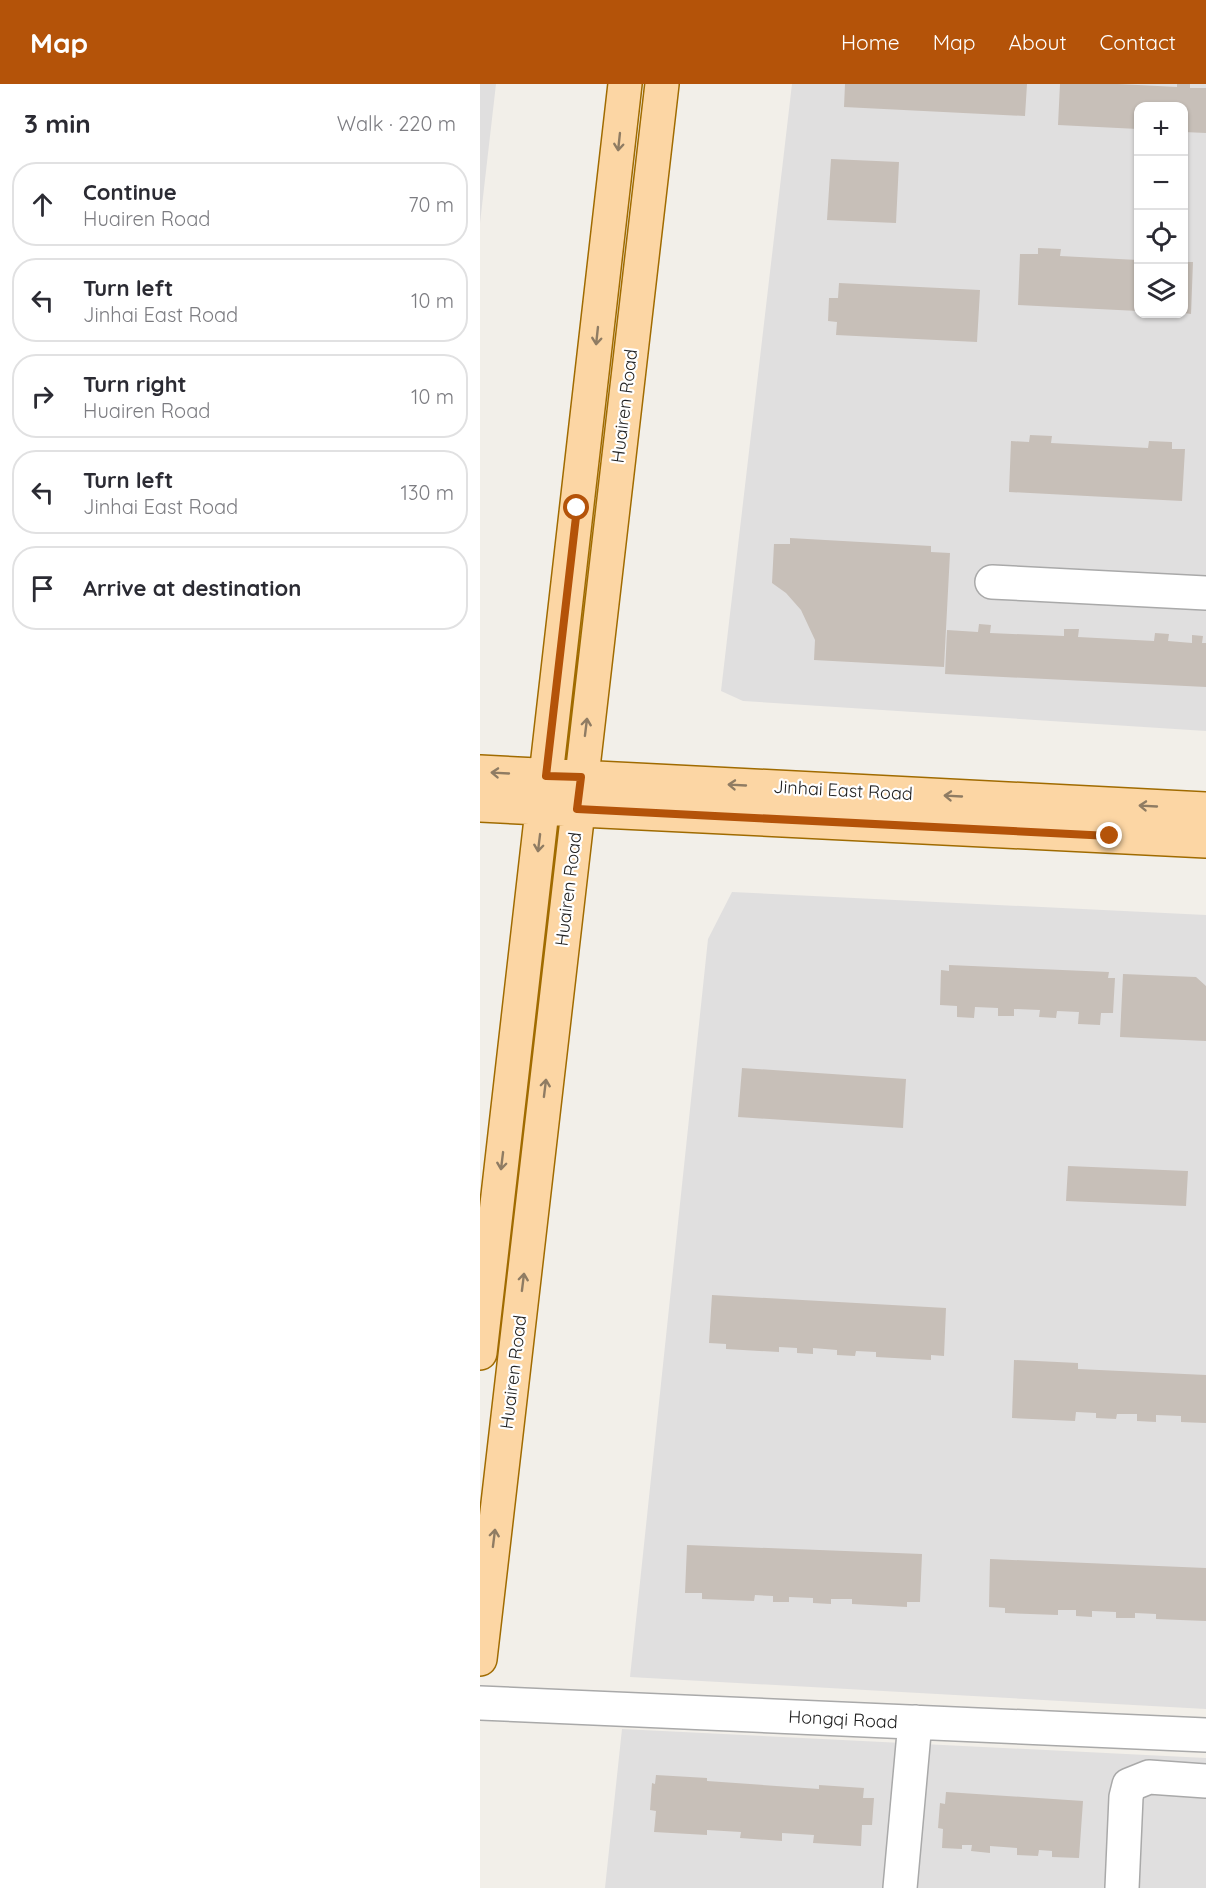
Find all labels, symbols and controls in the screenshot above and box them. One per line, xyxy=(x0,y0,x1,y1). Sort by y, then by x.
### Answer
text: Map xyxy=(30,25,88,60)
text: Home xyxy=(841,29,900,55)
text: Map xyxy=(933,29,976,55)
text: About xyxy=(1009,29,1067,55)
text: Contact xyxy=(1100,29,1176,55)
map controls xyxy=(1134,102,1188,318)
button: + xyxy=(1134,102,1188,156)
text: 3 min xyxy=(24,107,91,140)
text: Walk · 220 m xyxy=(337,111,456,136)
one-way arrow xyxy=(613,132,624,152)
button: − xyxy=(1134,156,1188,210)
text: Continue xyxy=(83,178,177,206)
icon: ahead xyxy=(26,188,59,221)
text: 70 m xyxy=(408,192,454,217)
text: Huairen Road xyxy=(83,206,210,231)
button: locate xyxy=(1134,210,1188,264)
button: layers xyxy=(1134,264,1188,318)
text: Turn left xyxy=(83,274,173,302)
icon: left xyxy=(26,284,59,317)
text: 10 m xyxy=(411,288,454,313)
text: Jinhai East Road xyxy=(83,302,238,327)
one-way arrow xyxy=(591,325,602,345)
street label: Huairen Road xyxy=(606,348,642,464)
text: Turn right xyxy=(83,370,187,398)
icon: right xyxy=(26,380,59,413)
text: 10 m xyxy=(411,384,454,409)
text: Huairen Road xyxy=(83,398,210,423)
text: Turn left xyxy=(83,466,173,494)
icon: left xyxy=(26,476,59,509)
text: 130 m xyxy=(401,480,454,505)
text: Jinhai East Road xyxy=(83,494,238,519)
route start xyxy=(563,494,589,520)
icon: arrive xyxy=(26,572,59,605)
text: Arrive at destination xyxy=(83,574,301,602)
one-way arrow xyxy=(581,718,592,738)
one-way arrow xyxy=(491,768,511,779)
street label: Jinhai East Road xyxy=(773,775,913,805)
one-way arrow xyxy=(728,780,748,791)
one-way arrow xyxy=(943,790,963,801)
one-way arrow xyxy=(1138,800,1158,811)
route end xyxy=(1096,822,1122,848)
street label: Huairen Road xyxy=(550,831,586,947)
one-way arrow xyxy=(533,832,544,852)
one-way arrow xyxy=(540,1078,551,1098)
one-way arrow xyxy=(496,1151,507,1171)
one-way arrow xyxy=(518,1272,529,1292)
street label: Huairen Road xyxy=(495,1314,531,1430)
one-way arrow xyxy=(489,1529,500,1548)
street label: Hongqi Road xyxy=(788,1705,898,1733)

